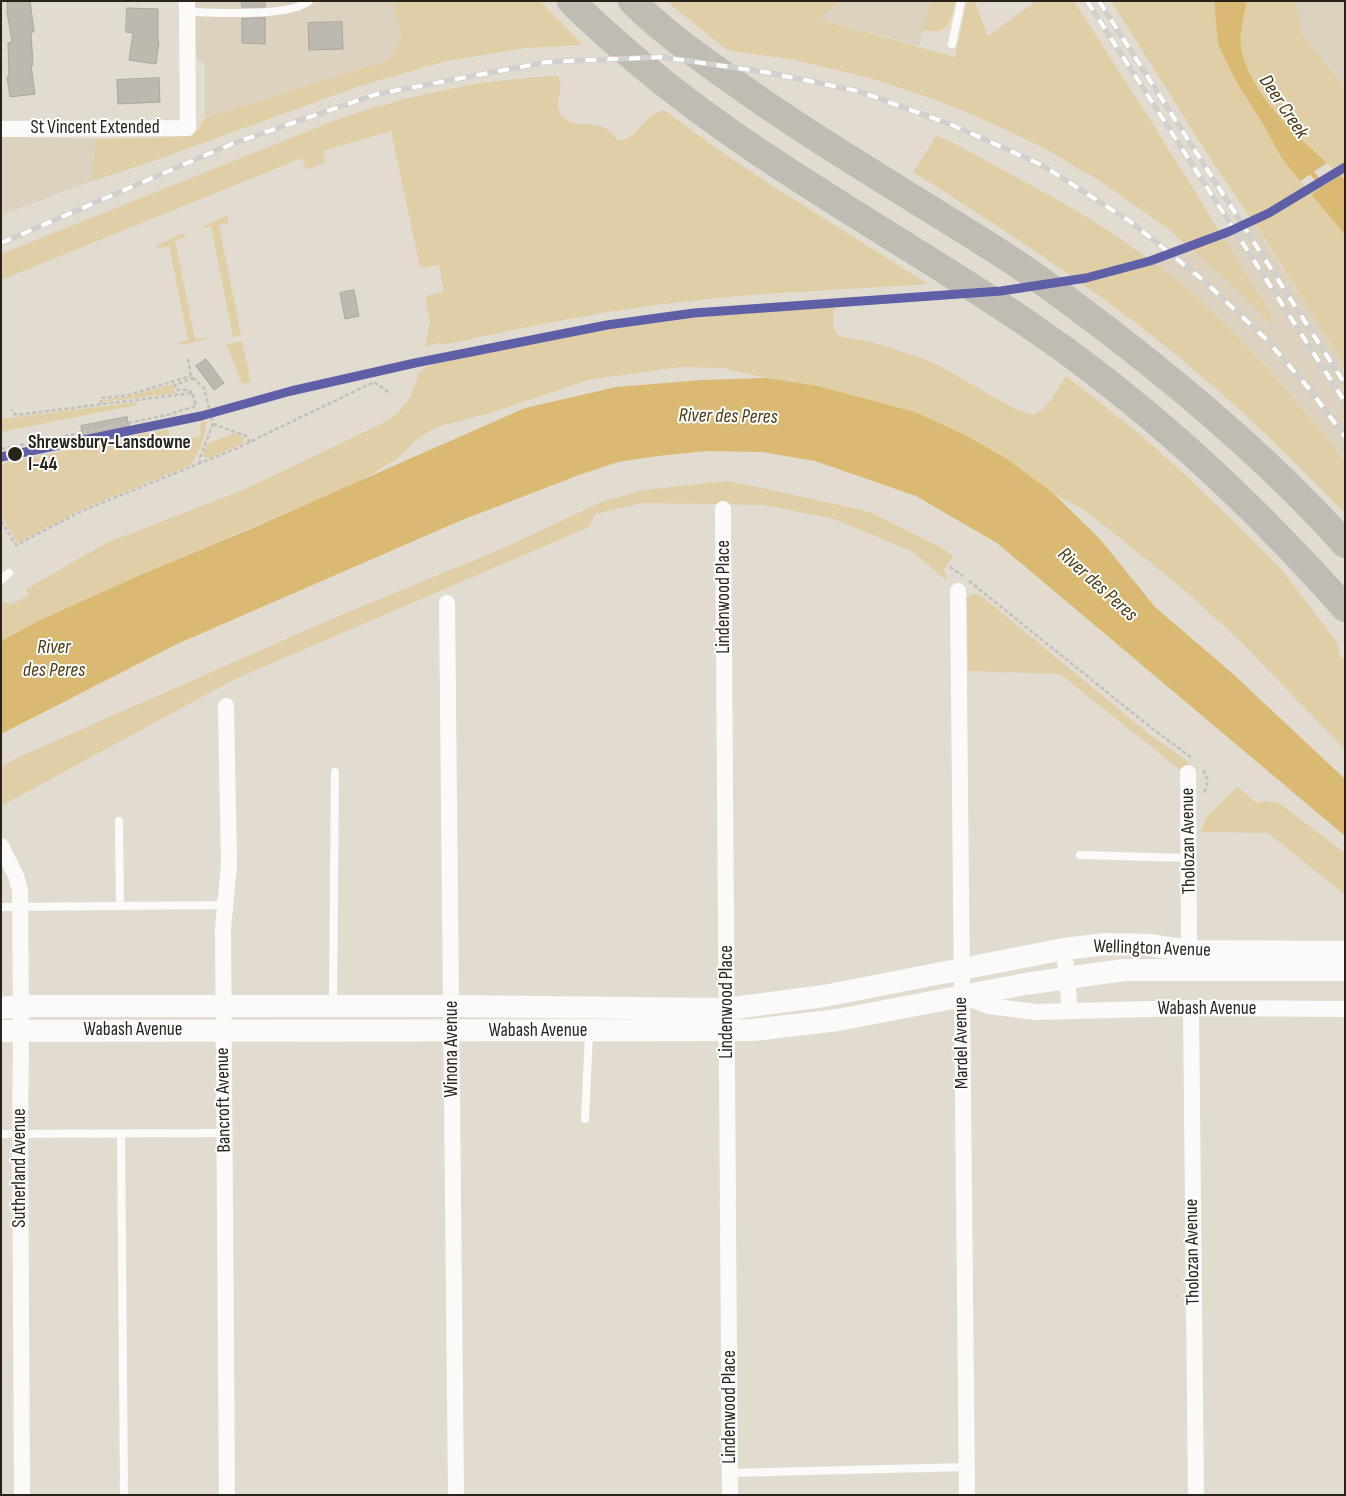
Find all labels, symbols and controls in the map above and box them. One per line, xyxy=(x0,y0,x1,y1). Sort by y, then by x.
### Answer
water label: Deer Creek xyxy=(1253,71,1313,143)
street label: St Vincent Extended xyxy=(30,117,160,139)
water label: River des Peres xyxy=(678,404,778,430)
place label: Shrewsbury-Lansdowne I-44 xyxy=(28,432,191,476)
marker: Shrewsbury-Lansdowne I-44 xyxy=(6,445,24,463)
street label: Lindenwood Place xyxy=(713,540,735,654)
water label: River des Peres xyxy=(1052,543,1142,627)
water label: River des Peres xyxy=(23,636,85,683)
street label: Tholozan Avenue xyxy=(1177,788,1201,894)
street label: Wellington Avenue xyxy=(1093,936,1211,962)
street label: Lindenwood Place xyxy=(716,945,738,1059)
street label: Mardel Avenue xyxy=(950,997,974,1089)
street label: Wabash Avenue xyxy=(1158,998,1256,1020)
street label: Winona Avenue xyxy=(441,1001,463,1097)
street label: Wabash Avenue xyxy=(84,1019,182,1041)
street label: Wabash Avenue xyxy=(489,1020,587,1042)
street label: Bancroft Avenue xyxy=(212,1047,236,1153)
street label: Sutherland Avenue xyxy=(9,1108,31,1228)
street label: Tholozan Avenue xyxy=(1181,1199,1205,1305)
street label: Lindenwood Place xyxy=(719,1350,741,1464)

